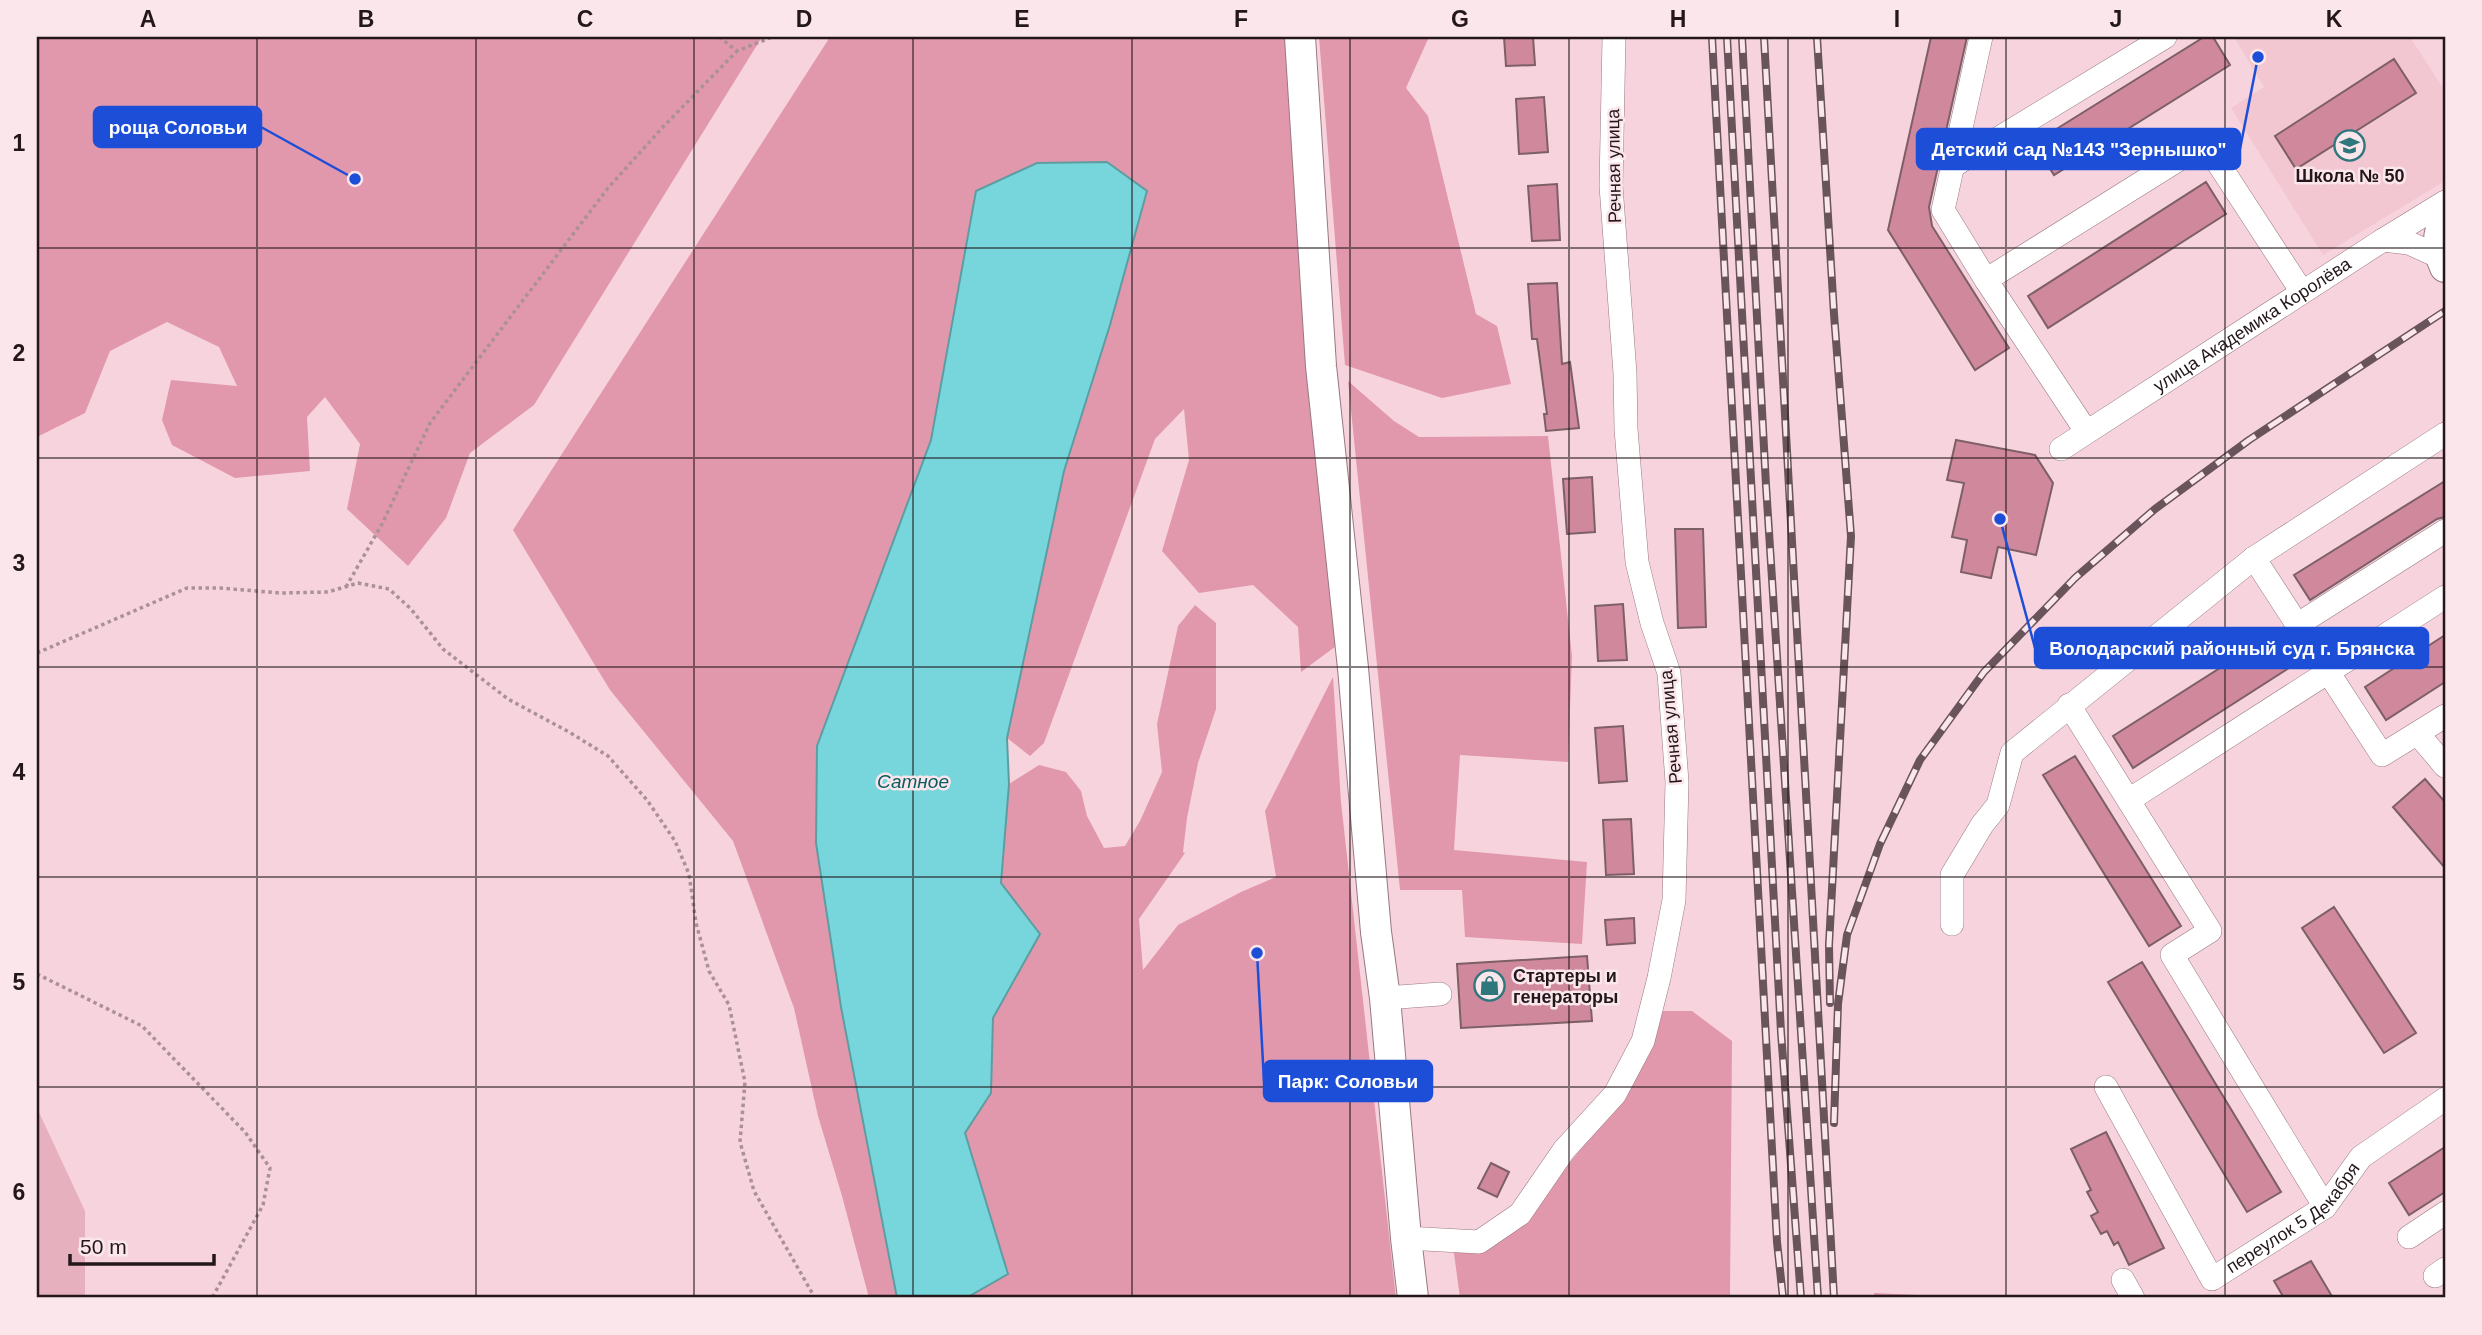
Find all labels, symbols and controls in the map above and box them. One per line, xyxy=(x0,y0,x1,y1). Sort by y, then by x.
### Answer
text: A xyxy=(140,6,156,32)
text: B xyxy=(358,6,374,32)
text: C xyxy=(577,6,593,32)
text: D xyxy=(796,6,812,32)
text: E xyxy=(1014,6,1030,32)
text: F xyxy=(1234,6,1248,32)
text: G xyxy=(1451,6,1469,32)
text: H xyxy=(1670,6,1686,32)
text: I xyxy=(1894,6,1900,32)
text: J xyxy=(2110,6,2122,32)
text: K xyxy=(2326,6,2343,32)
callout: роща Соловьи xyxy=(94,107,261,147)
street label: Речная улица xyxy=(1603,108,1625,223)
text: роща Соловьи xyxy=(109,117,247,138)
school or university icon: Школа № 50 xyxy=(2333,128,2367,162)
callout: Детский сад №143 "Зернышко" xyxy=(1917,129,2240,169)
text: 1 xyxy=(13,130,26,156)
text: Детский сад №143 "Зернышко" xyxy=(1931,139,2227,160)
place label: Школа № 50 xyxy=(2296,166,2404,186)
street label: улица Академика Королёва xyxy=(2150,253,2355,396)
text: 2 xyxy=(13,340,25,366)
text: 3 xyxy=(13,550,25,576)
callout: Володарский районный суд г. Брянска xyxy=(2035,628,2428,668)
text: Володарский районный суд г. Брянска xyxy=(2049,638,2415,659)
street label: Речная улица xyxy=(1656,668,1686,785)
text: 4 xyxy=(13,759,26,785)
water label: Сатное xyxy=(877,771,949,792)
place label: Стартеры и генераторы xyxy=(1513,966,1618,1007)
text: 5 xyxy=(13,969,26,995)
shop icon: Стартеры и генераторы xyxy=(1473,969,1507,1003)
callout: Парк: Соловьи xyxy=(1264,1061,1432,1101)
text: Парк: Соловьи xyxy=(1278,1071,1418,1092)
street label: переулок 5 Декабря xyxy=(2223,1159,2364,1277)
text: 6 xyxy=(13,1179,25,1205)
scale bar xyxy=(70,1223,214,1267)
text: 50 m xyxy=(80,1235,127,1258)

